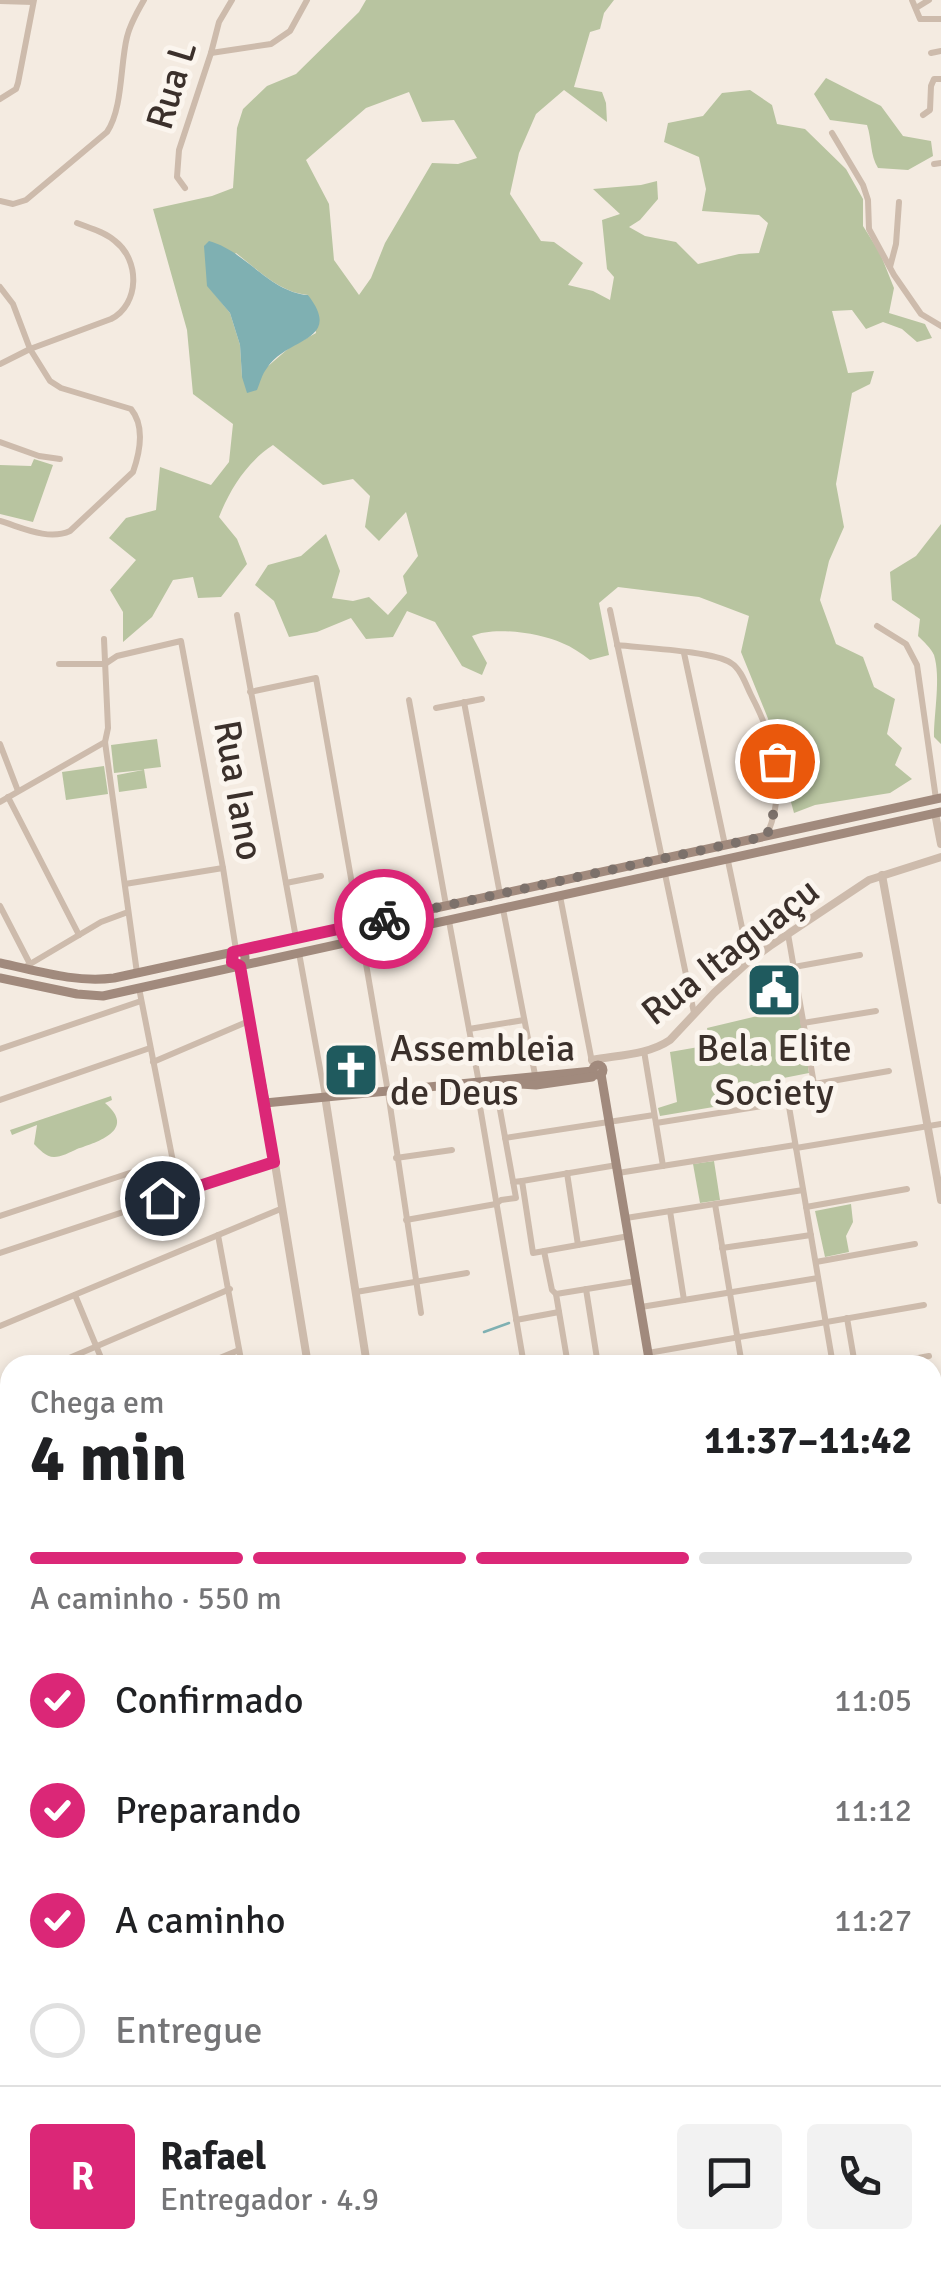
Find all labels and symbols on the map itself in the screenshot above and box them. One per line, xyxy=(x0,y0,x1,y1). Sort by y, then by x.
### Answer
street label: Rua L xyxy=(136,35,207,135)
street label: Rua Iano xyxy=(203,716,274,864)
pin xyxy=(735,719,820,804)
street label: Rua Itaguaçu xyxy=(632,867,829,1035)
courier xyxy=(334,869,434,969)
public building icon: Bela Elite Society xyxy=(744,960,804,1020)
place label: Assembleia de Deus xyxy=(390,1025,575,1116)
place label: Bela Elite Society xyxy=(696,1025,852,1116)
church icon: Assembleia de Deus xyxy=(321,1040,381,1100)
pin xyxy=(120,1156,205,1241)

